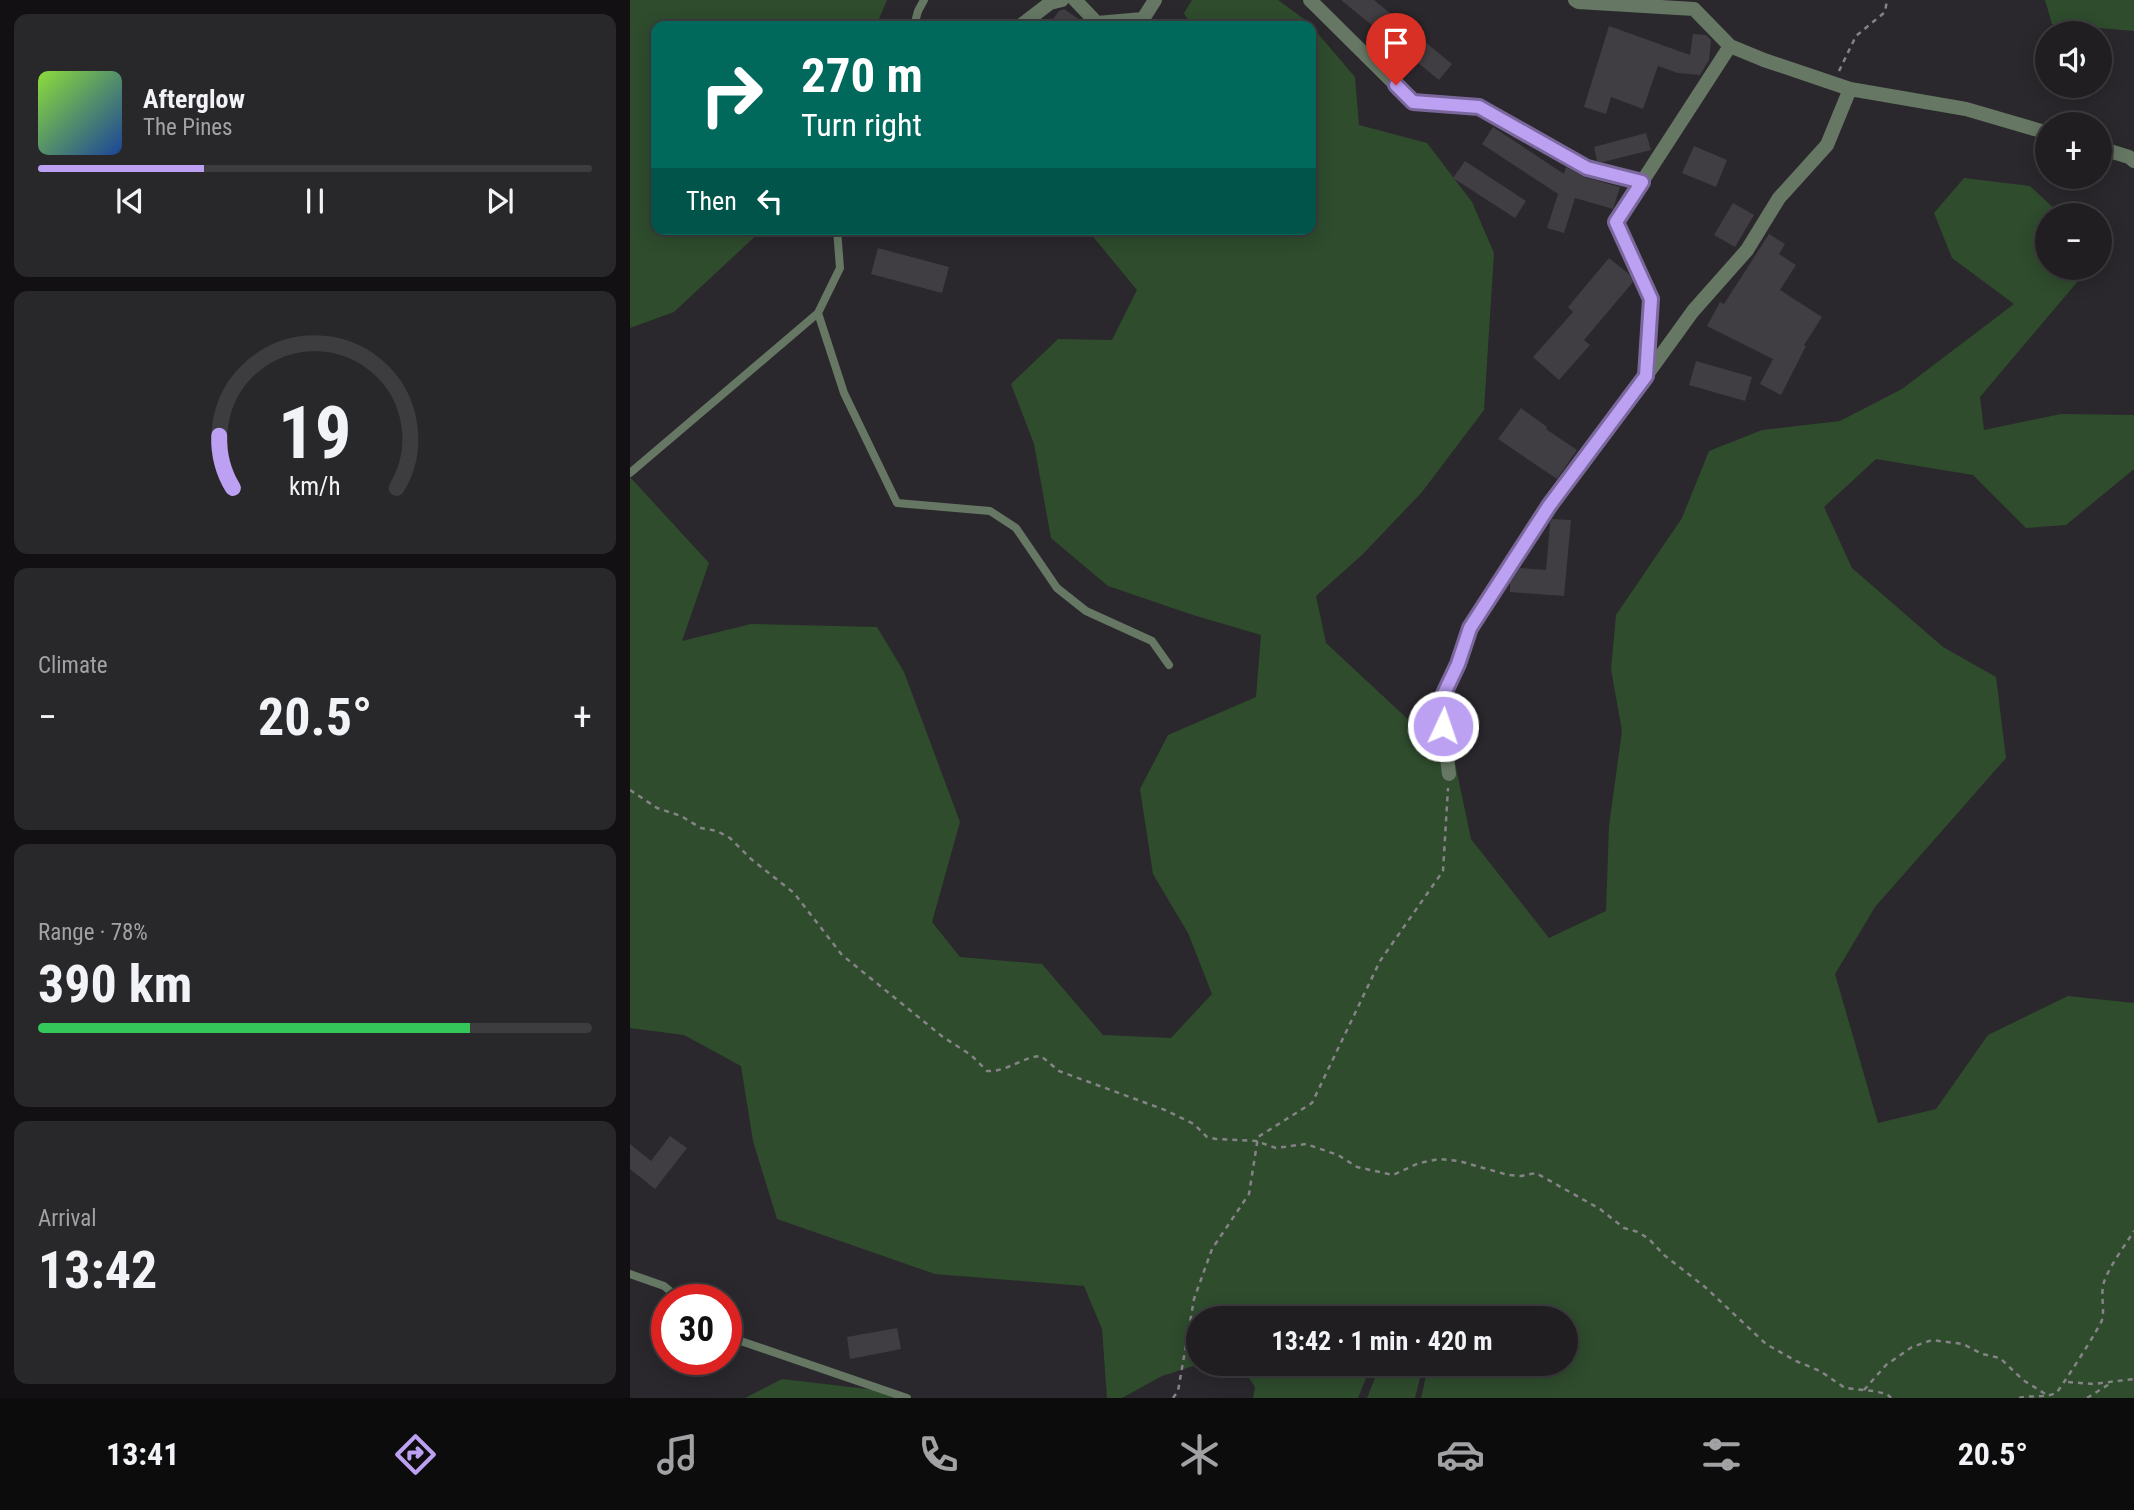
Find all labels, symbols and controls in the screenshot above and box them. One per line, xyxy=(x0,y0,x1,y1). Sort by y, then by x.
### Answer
pin xyxy=(1366,13,1426,85)
map controls xyxy=(2035,21,2112,280)
button: sound xyxy=(2035,21,2112,98)
icon: arrive xyxy=(1377,24,1415,62)
text: 270 m xyxy=(801,47,923,104)
icon: right xyxy=(686,49,777,140)
text: Afterglow xyxy=(143,84,245,114)
text: Turn right xyxy=(801,106,922,144)
button: + xyxy=(2035,112,2112,189)
text: The Pines xyxy=(143,114,233,141)
icon: previous xyxy=(111,182,149,220)
icon: pause xyxy=(296,182,334,220)
icon: next xyxy=(481,182,519,220)
icon: left xyxy=(751,182,789,220)
text: Then xyxy=(686,186,737,216)
button: − xyxy=(2035,203,2112,280)
text: 19 xyxy=(278,391,352,477)
text: km/h xyxy=(289,472,341,501)
text: Climate xyxy=(38,652,108,679)
text: 20.5° xyxy=(258,687,372,748)
position arrow xyxy=(1406,689,1480,763)
text: − xyxy=(38,695,57,739)
text: + xyxy=(573,695,592,739)
text: Range · 78% xyxy=(38,919,148,946)
text: 390 km xyxy=(38,954,192,1015)
text: Arrival xyxy=(38,1205,97,1232)
text: 13:42 xyxy=(38,1240,157,1301)
speed limit sign: 30 xyxy=(651,1284,742,1375)
text: 13:42 · 1 min · 420 m xyxy=(1272,1326,1492,1356)
icon: directions xyxy=(391,1430,440,1479)
icon: music xyxy=(653,1430,702,1479)
icon: phone xyxy=(914,1430,963,1479)
icon: climate xyxy=(1175,1430,1224,1479)
icon: car xyxy=(1436,1430,1485,1479)
icon: filters xyxy=(1697,1430,1746,1479)
text: 13:41 xyxy=(106,1435,179,1473)
text: 20.5° xyxy=(1958,1435,2028,1473)

